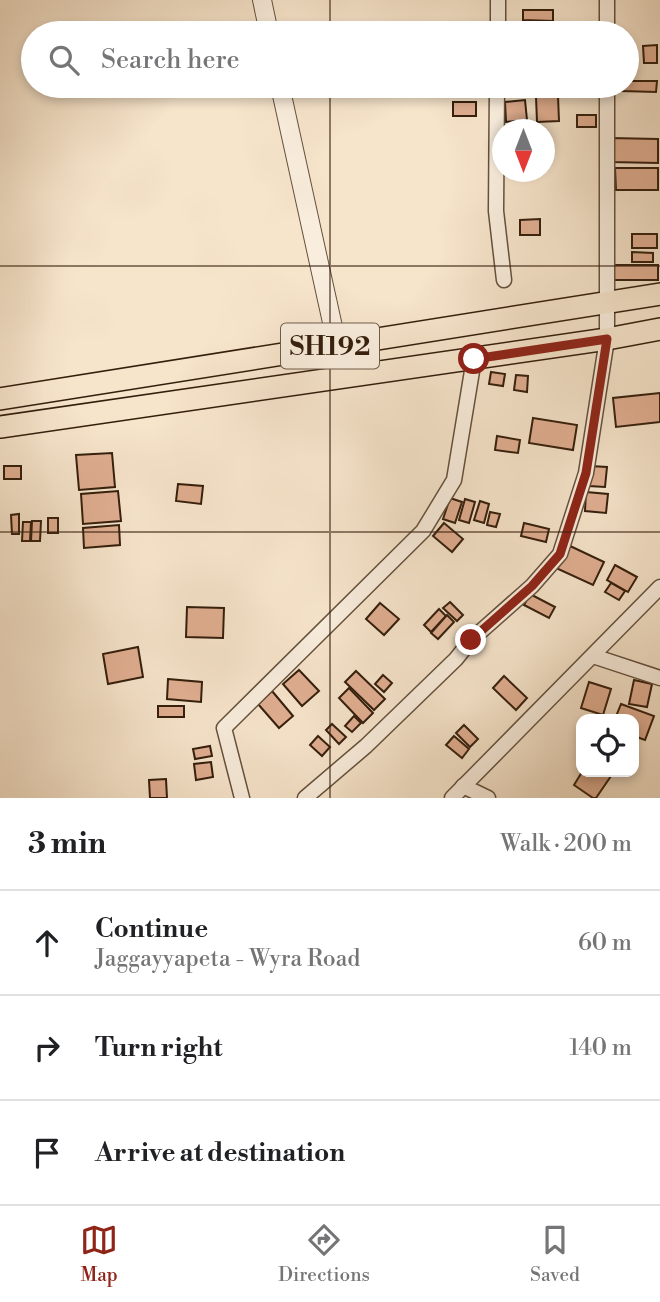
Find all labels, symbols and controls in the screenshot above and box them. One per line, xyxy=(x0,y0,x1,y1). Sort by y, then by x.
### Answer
search box xyxy=(21,21,639,98)
icon: search xyxy=(45,41,83,79)
text: Search here xyxy=(101,44,240,76)
north arrow xyxy=(492,119,555,182)
road number: SH192 xyxy=(281,324,379,368)
route start xyxy=(458,343,489,374)
route end xyxy=(455,624,486,655)
map controls xyxy=(576,714,639,777)
button: locate xyxy=(576,714,639,777)
text: 3 min xyxy=(28,825,106,863)
text: Walk · 200 m xyxy=(500,830,632,858)
text: Continue xyxy=(95,913,208,945)
icon: ahead xyxy=(28,924,66,962)
text: 60 m xyxy=(578,929,632,957)
text: Jaggayyapeta - Wyra Road xyxy=(95,945,360,973)
icon: right xyxy=(28,1029,66,1067)
text: Turn right xyxy=(95,1032,223,1064)
text: 140 m xyxy=(569,1034,632,1062)
icon: arrive xyxy=(28,1134,66,1172)
text: Arrive at destination xyxy=(95,1137,345,1169)
tab: Map xyxy=(80,1221,118,1287)
tab: Directions xyxy=(278,1221,370,1287)
tab: Saved xyxy=(530,1221,580,1287)

